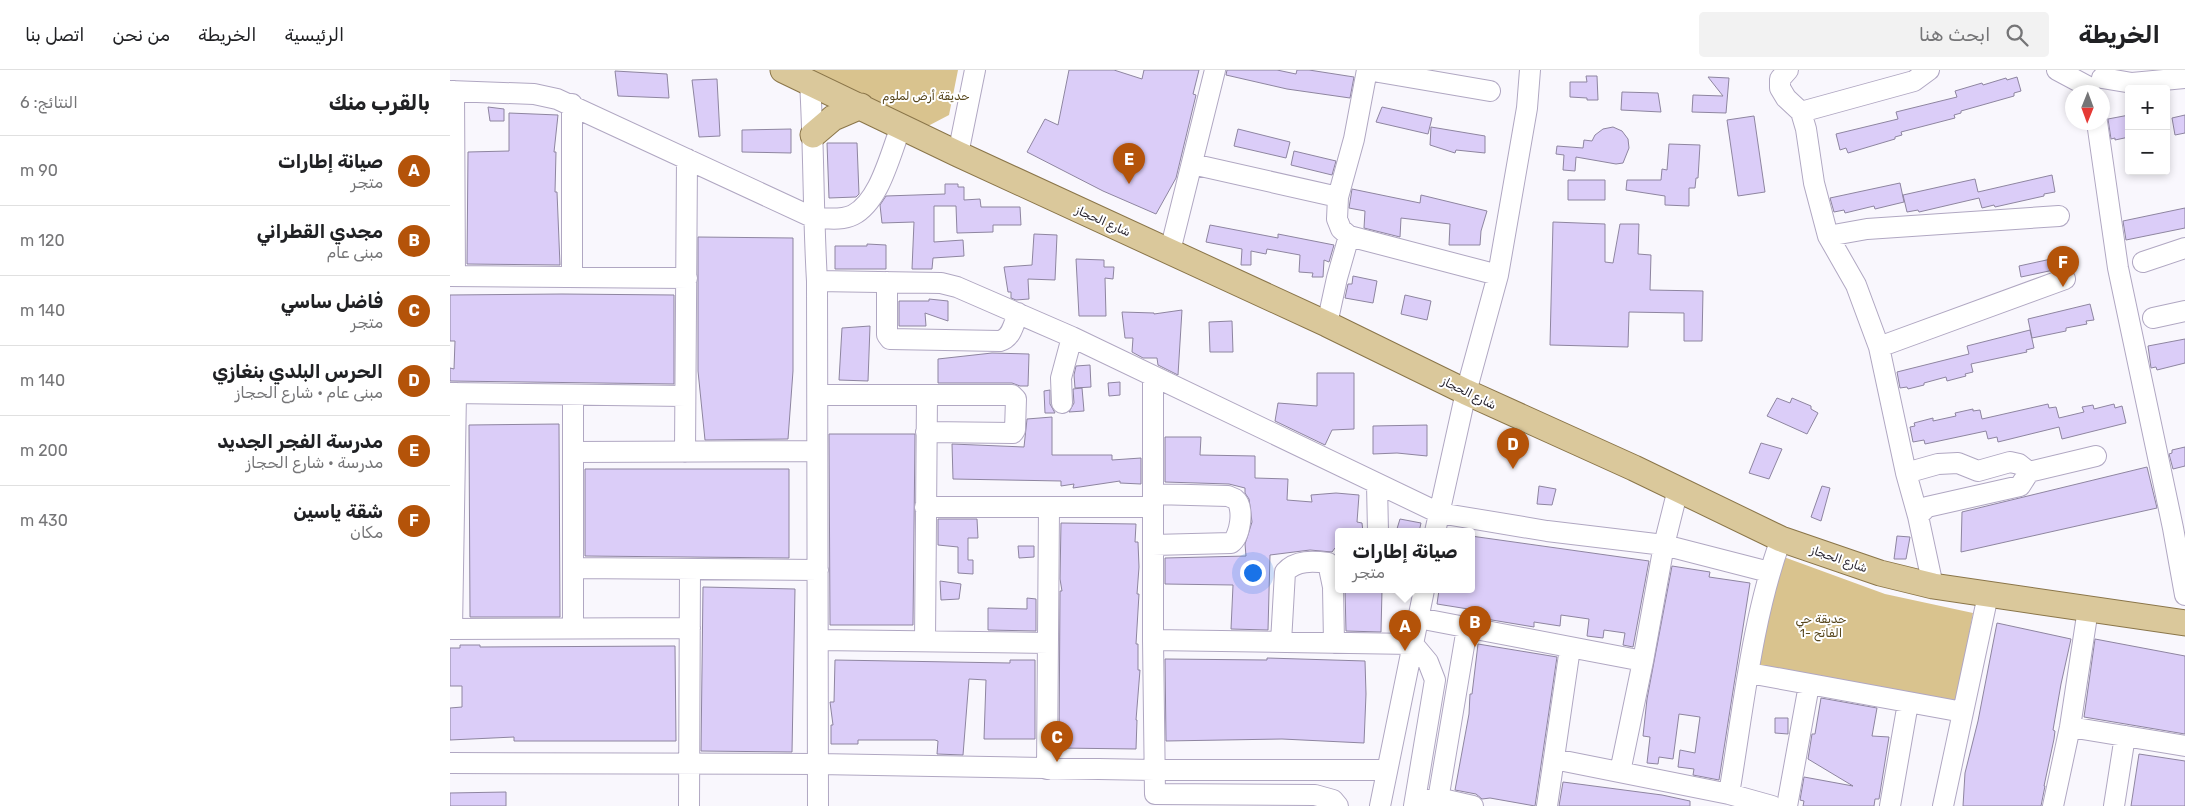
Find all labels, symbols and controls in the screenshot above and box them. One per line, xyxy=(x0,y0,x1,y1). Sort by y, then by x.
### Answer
search box xyxy=(1699,12,2049,57)
icon: search xyxy=(2003,21,2031,49)
text: الخريطة xyxy=(2079,21,2160,49)
text: ابحث هنا xyxy=(1919,23,1991,46)
text: اتصل بنا xyxy=(25,24,84,46)
text: من نحن xyxy=(112,24,170,46)
text: الخريطة xyxy=(198,24,256,46)
text: الرئيسية xyxy=(284,24,344,46)
north arrow xyxy=(2065,85,2110,130)
map controls xyxy=(2125,85,2170,175)
button: + xyxy=(2125,85,2170,130)
park label: حديقة أرض لملوم xyxy=(882,89,970,105)
text: بالقرب منك xyxy=(329,90,430,115)
text: النتائج: 6 xyxy=(20,93,78,112)
button: − xyxy=(2125,130,2170,175)
pin: E xyxy=(1113,143,1145,184)
text: صيانة إطارات xyxy=(278,150,383,173)
text: 90 m xyxy=(20,161,58,180)
text: A xyxy=(408,161,420,180)
text: متجر xyxy=(351,173,383,192)
street label: شارع الحجاز xyxy=(1072,202,1133,241)
text: مجدي القطراني xyxy=(257,220,383,243)
text: 120 m xyxy=(20,231,65,250)
text: B xyxy=(408,231,420,250)
text: مبنى عام xyxy=(327,243,383,262)
pin: F xyxy=(2047,246,2079,287)
text: فاضل ساسي xyxy=(281,290,383,313)
text: 140 m xyxy=(20,301,65,320)
text: C xyxy=(408,301,420,320)
text: متجر xyxy=(351,313,383,332)
text: الحرس البلدي بنغازي xyxy=(212,360,383,383)
text: 140 m xyxy=(20,371,65,390)
text: D xyxy=(408,371,420,390)
street label: شارع الحجاز xyxy=(1438,373,1499,414)
text: مبنى عام · شارع الحجاز xyxy=(235,383,383,402)
pin: D xyxy=(1497,428,1529,469)
text: مدرسة الفجر الجديد xyxy=(217,430,383,453)
text: 200 m xyxy=(20,441,68,460)
text: E xyxy=(409,441,419,460)
text: مدرسة · شارع الحجاز xyxy=(246,453,383,472)
text: شقة ياسين xyxy=(294,500,383,523)
text: 430 m xyxy=(20,511,68,530)
text: F xyxy=(409,511,419,530)
text: مكان xyxy=(350,523,383,542)
popup xyxy=(1335,528,1475,593)
text: صيانة إطارات xyxy=(1353,540,1457,563)
street label: شارع الحجاز xyxy=(1807,542,1869,577)
your location xyxy=(1240,560,1266,586)
text: متجر xyxy=(1353,563,1385,582)
pin: B xyxy=(1459,606,1491,647)
pin: A xyxy=(1389,610,1421,651)
park label: حديقة حي الفاتح -1 xyxy=(1796,612,1846,642)
pin: C xyxy=(1041,721,1073,762)

